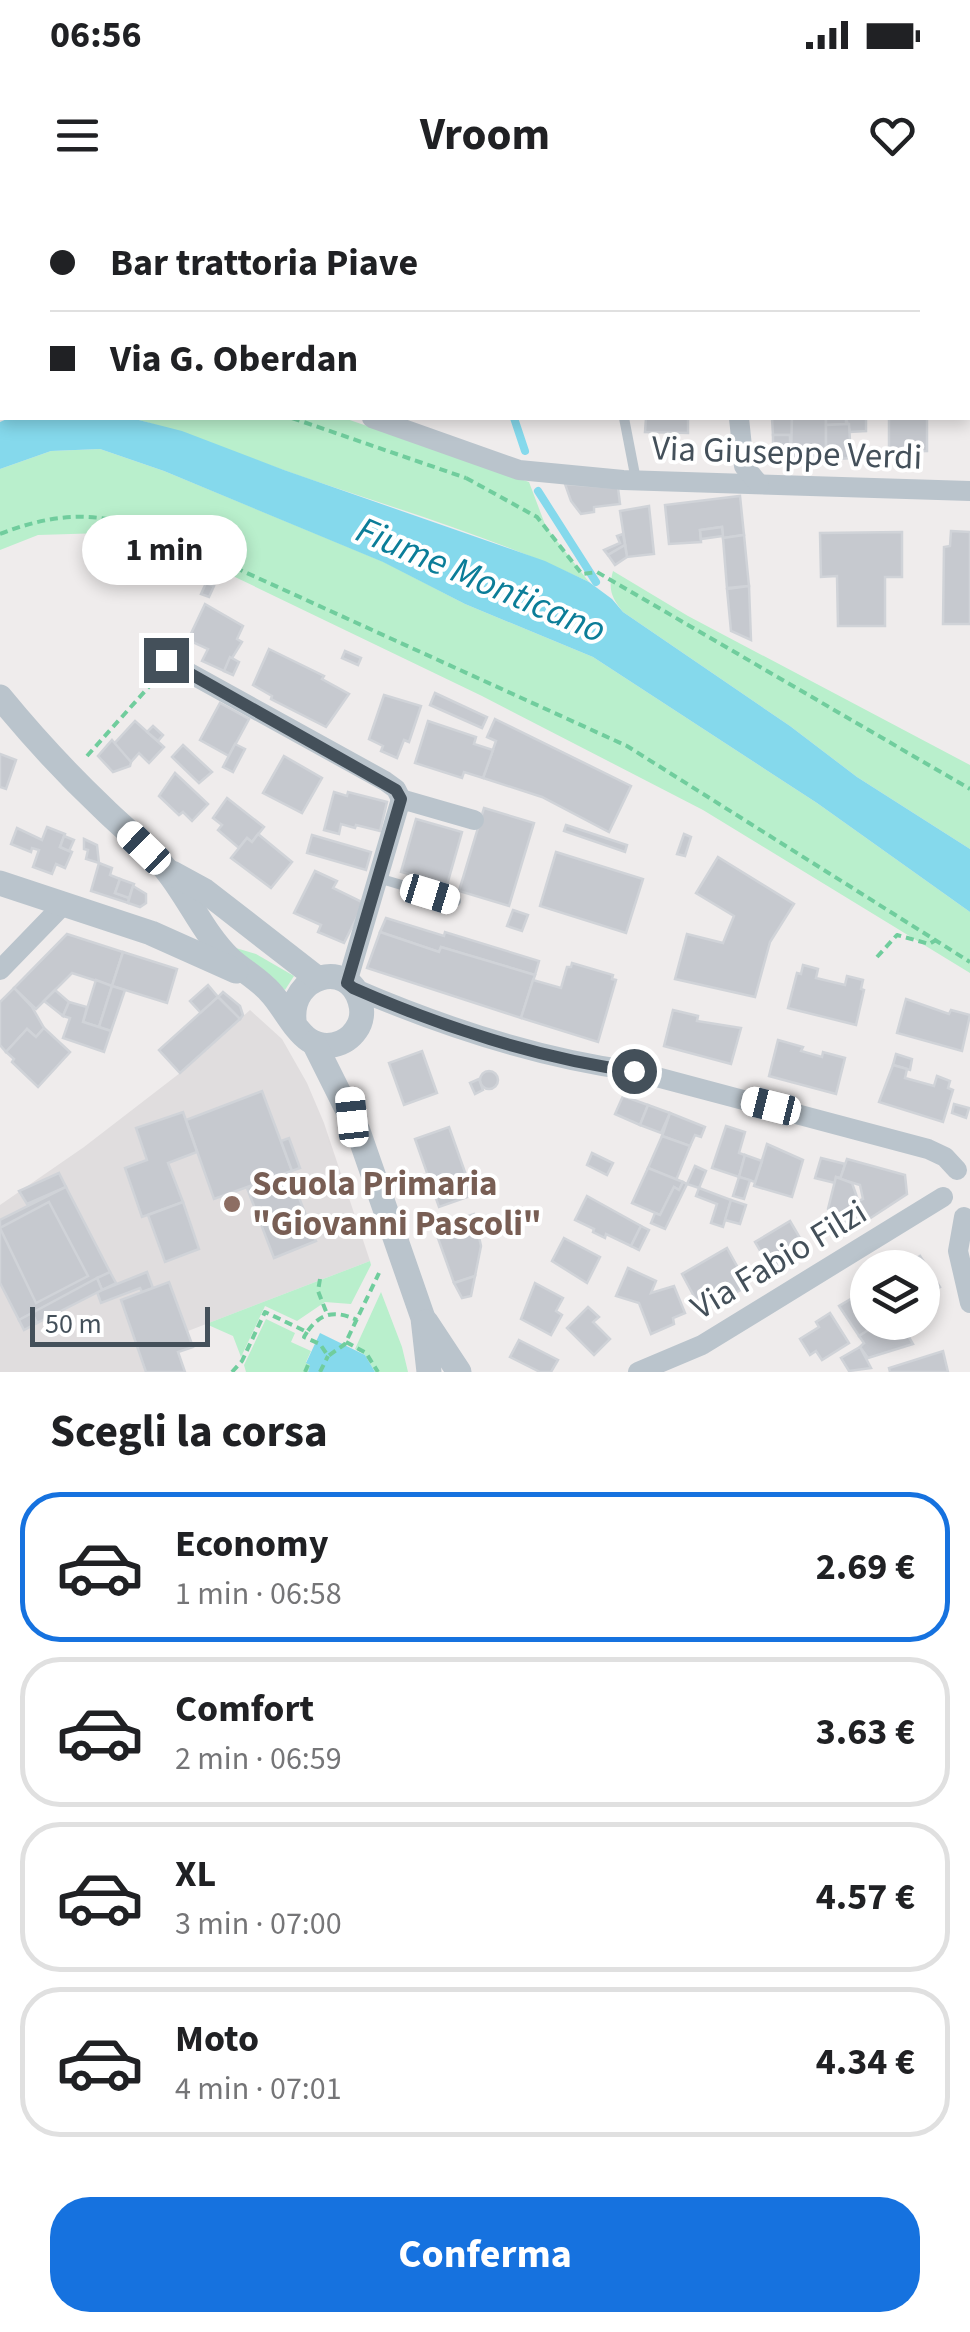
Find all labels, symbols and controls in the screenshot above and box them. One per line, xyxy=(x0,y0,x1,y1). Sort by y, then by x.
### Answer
text: 06:56 xyxy=(50,8,142,62)
text: Vroom xyxy=(420,103,550,167)
icon: menu xyxy=(50,108,105,163)
icon: heart xyxy=(865,108,920,163)
text: Bar trattoria Piave xyxy=(110,236,418,290)
text: Via G. Oberdan xyxy=(110,332,358,386)
street label: Via Giuseppe Verdi xyxy=(651,423,923,483)
water label: Fiume Monticano xyxy=(348,503,614,657)
callout: 1 min xyxy=(84,515,248,585)
text: 1 min xyxy=(126,527,203,573)
route end xyxy=(144,638,189,683)
car xyxy=(112,816,176,880)
car xyxy=(397,871,463,917)
route start xyxy=(612,1049,657,1094)
car xyxy=(738,1084,804,1128)
car xyxy=(334,1086,370,1148)
place label: Scuola Primaria "Giovanni Pascoli" xyxy=(252,1159,542,1249)
street label: Via Fabio Filzi xyxy=(682,1188,876,1332)
marker: Scuola Primaria "Giovanni Pascoli" xyxy=(221,1193,243,1215)
map controls xyxy=(850,1250,940,1340)
button: layers xyxy=(850,1250,940,1340)
scale bar xyxy=(30,1302,210,1346)
text: 50 m xyxy=(45,1304,102,1344)
text: Scegli la corsa xyxy=(50,1400,328,1464)
text: Economy xyxy=(175,1517,328,1571)
icon: car xyxy=(55,1522,145,1612)
text: 2.69 € xyxy=(816,1540,915,1594)
text: 1 min · 06:58 xyxy=(175,1571,342,1617)
text: Comfort xyxy=(175,1682,314,1736)
icon: car xyxy=(55,1687,145,1777)
text: 3.63 € xyxy=(816,1705,915,1759)
text: 2 min · 06:59 xyxy=(175,1736,342,1782)
text: XL xyxy=(175,1847,216,1901)
icon: car xyxy=(55,1852,145,1942)
text: 4.57 € xyxy=(816,1870,915,1924)
text: 3 min · 07:00 xyxy=(175,1901,342,1947)
text: Moto xyxy=(175,2012,259,2066)
icon: car xyxy=(55,2017,145,2107)
text: 4.34 € xyxy=(816,2035,915,2089)
text: 4 min · 07:01 xyxy=(175,2066,342,2112)
button: Conferma xyxy=(50,2197,920,2312)

